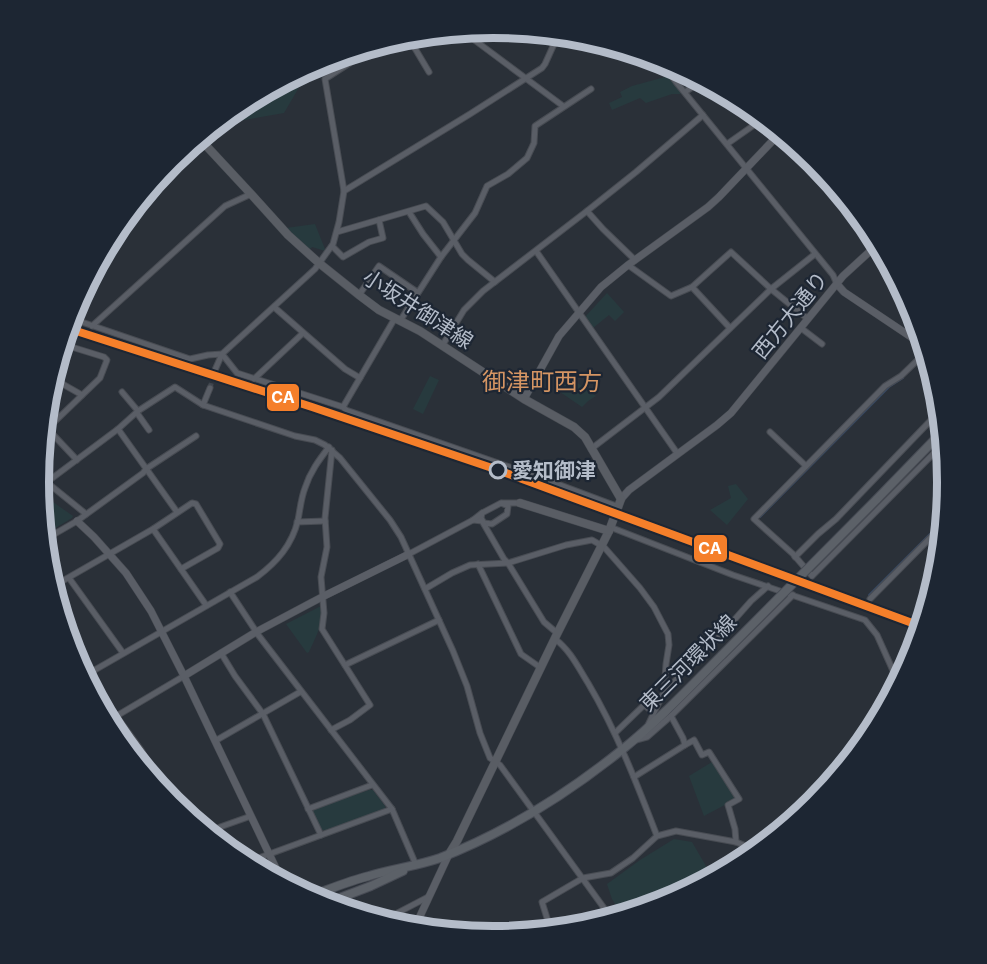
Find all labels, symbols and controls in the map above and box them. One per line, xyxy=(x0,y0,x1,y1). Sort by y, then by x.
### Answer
street label: 小坂井御津線 xyxy=(358,264,478,354)
street label: 西方大通り xyxy=(747,266,833,364)
district label: 御津町西方 xyxy=(482,367,602,396)
line badge: CA xyxy=(266,383,300,412)
text: CA xyxy=(271,387,295,407)
place label: 愛知御津 xyxy=(512,458,596,483)
marker: 愛知御津 xyxy=(489,461,507,479)
line badge: CA xyxy=(693,534,728,563)
text: CA xyxy=(698,538,722,558)
street label: 東三河環状線 xyxy=(635,610,741,716)

